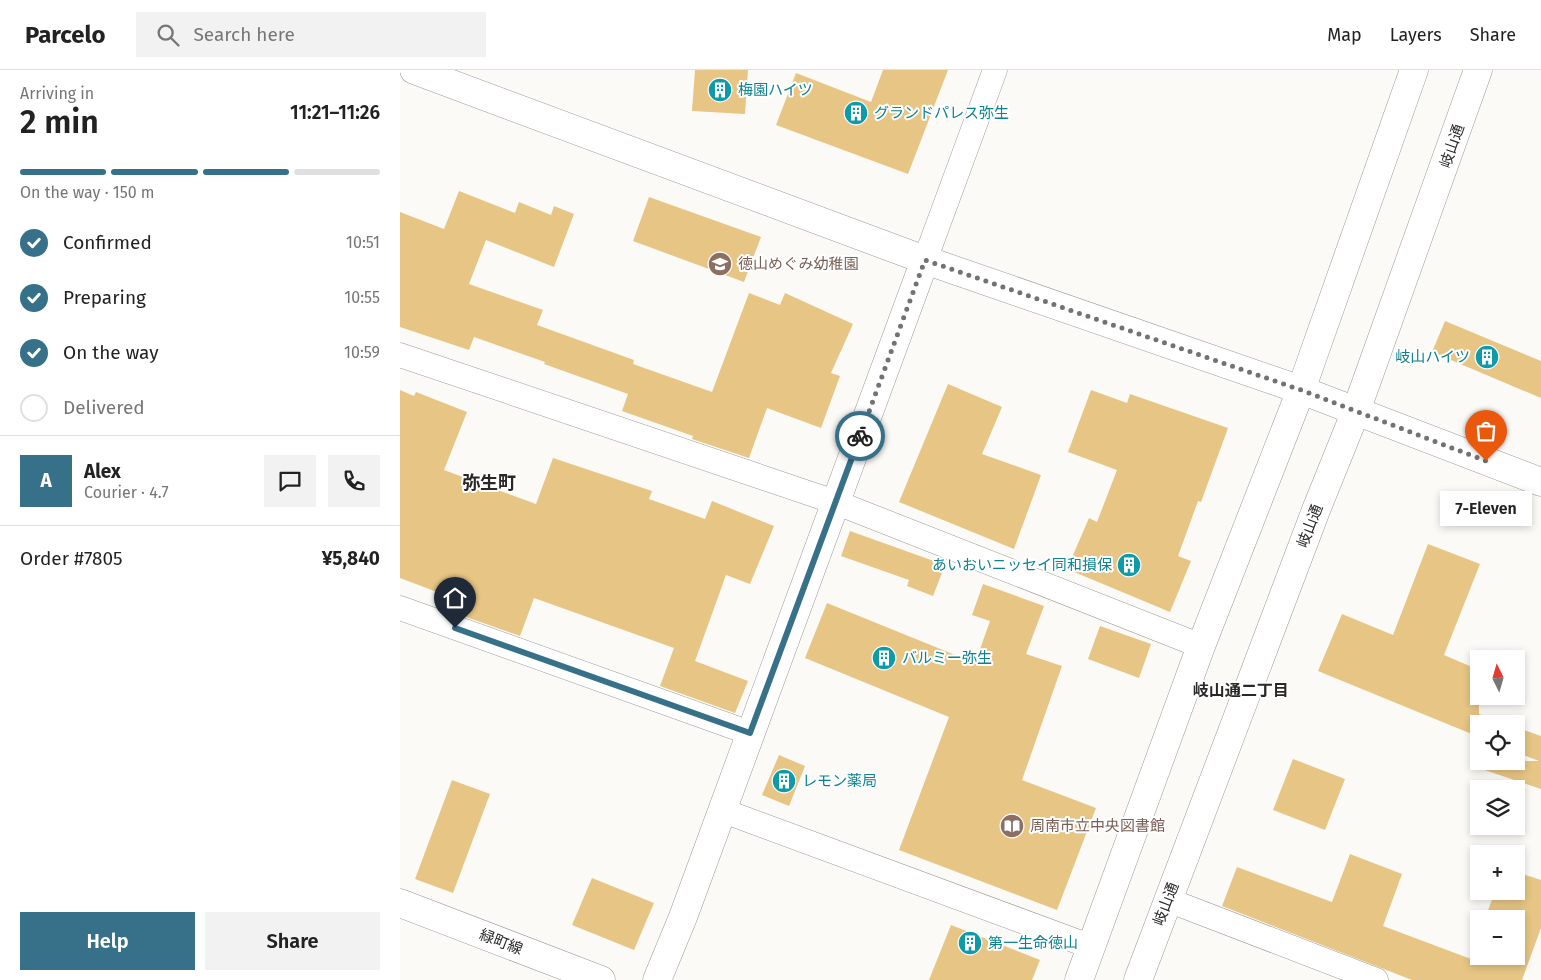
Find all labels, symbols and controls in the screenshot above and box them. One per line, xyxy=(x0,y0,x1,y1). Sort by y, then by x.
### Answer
search box xyxy=(136,12,486,57)
text: Parcelo xyxy=(25,21,106,49)
icon: search xyxy=(154,21,182,49)
text: Search here xyxy=(194,23,295,46)
text: Map xyxy=(1327,24,1362,46)
text: Layers xyxy=(1390,24,1442,46)
text: Share xyxy=(1470,24,1516,46)
building icon: 梅園ハイツ xyxy=(707,77,733,103)
place label: 梅園ハイツ xyxy=(738,81,813,99)
text: Arriving in xyxy=(20,84,94,103)
building icon: グランドパレス弥生 xyxy=(843,100,869,126)
text: 11:21–11:26 xyxy=(290,101,380,124)
text: 2 min xyxy=(20,103,99,141)
place label: グランドパレス弥生 xyxy=(874,104,1009,122)
street label: 岐山通 xyxy=(1436,122,1468,170)
text: On the way · 150 m xyxy=(20,183,155,202)
icon: check xyxy=(20,229,48,257)
text: Confirmed xyxy=(63,231,152,254)
text: 10:51 xyxy=(346,233,380,252)
school or university icon: 徳山めぐみ幼稚園 xyxy=(707,251,733,277)
place label: 徳山めぐみ幼稚園 xyxy=(738,255,858,273)
icon: check xyxy=(20,284,48,312)
text: Preparing xyxy=(63,286,146,309)
text: 10:55 xyxy=(344,288,380,307)
icon: check xyxy=(20,339,48,367)
text: On the way xyxy=(63,341,159,364)
text: 10:59 xyxy=(344,343,380,362)
building icon: 岐山ハイツ xyxy=(1474,344,1500,370)
place label: 岐山ハイツ xyxy=(1395,348,1470,366)
text: Delivered xyxy=(63,396,145,419)
pin xyxy=(1465,410,1507,461)
courier xyxy=(835,411,885,461)
icon: bag xyxy=(1472,417,1500,445)
icon: bike xyxy=(846,422,874,450)
button: chat xyxy=(264,455,316,507)
button: phone xyxy=(328,455,380,507)
text: Alex xyxy=(84,460,121,483)
text: A xyxy=(40,469,52,492)
district label: 弥生町 xyxy=(462,472,516,494)
text: Courier · 4.7 xyxy=(84,483,169,502)
callout: 7-Eleven xyxy=(1440,491,1532,526)
text: 7-Eleven xyxy=(1455,499,1517,518)
street label: 岐山通 xyxy=(1294,502,1326,550)
text: Order #7805 xyxy=(20,547,123,570)
text: ¥5,840 xyxy=(322,547,380,570)
building icon: あいおいニッセイ同和損保 xyxy=(1116,552,1142,578)
place label: あいおいニッセイ同和損保 xyxy=(932,556,1112,574)
pin xyxy=(434,577,476,628)
icon: home xyxy=(441,584,469,612)
building icon: バルミー弥生 xyxy=(871,645,897,671)
place label: バルミー弥生 xyxy=(902,649,992,667)
north arrow xyxy=(1470,650,1525,705)
map controls xyxy=(1470,650,1525,965)
district label: 岐山通二丁目 xyxy=(1193,681,1289,700)
button: locate xyxy=(1470,715,1525,770)
building icon: レモン薬局 xyxy=(771,768,797,794)
place label: レモン薬局 xyxy=(802,772,877,790)
button: layers xyxy=(1470,780,1525,835)
library icon: 周南市立中央図書館 xyxy=(999,813,1025,839)
place label: 周南市立中央図書館 xyxy=(1030,817,1165,835)
button: + xyxy=(1470,845,1525,900)
street label: 岐山通 xyxy=(1150,880,1182,928)
button: − xyxy=(1470,910,1525,965)
button: Help xyxy=(20,912,195,970)
button: Share xyxy=(205,912,380,970)
street label: 緑町線 xyxy=(477,926,525,958)
building icon: 第一生命徳山 xyxy=(957,930,983,956)
place label: 第一生命徳山 xyxy=(988,934,1078,952)

